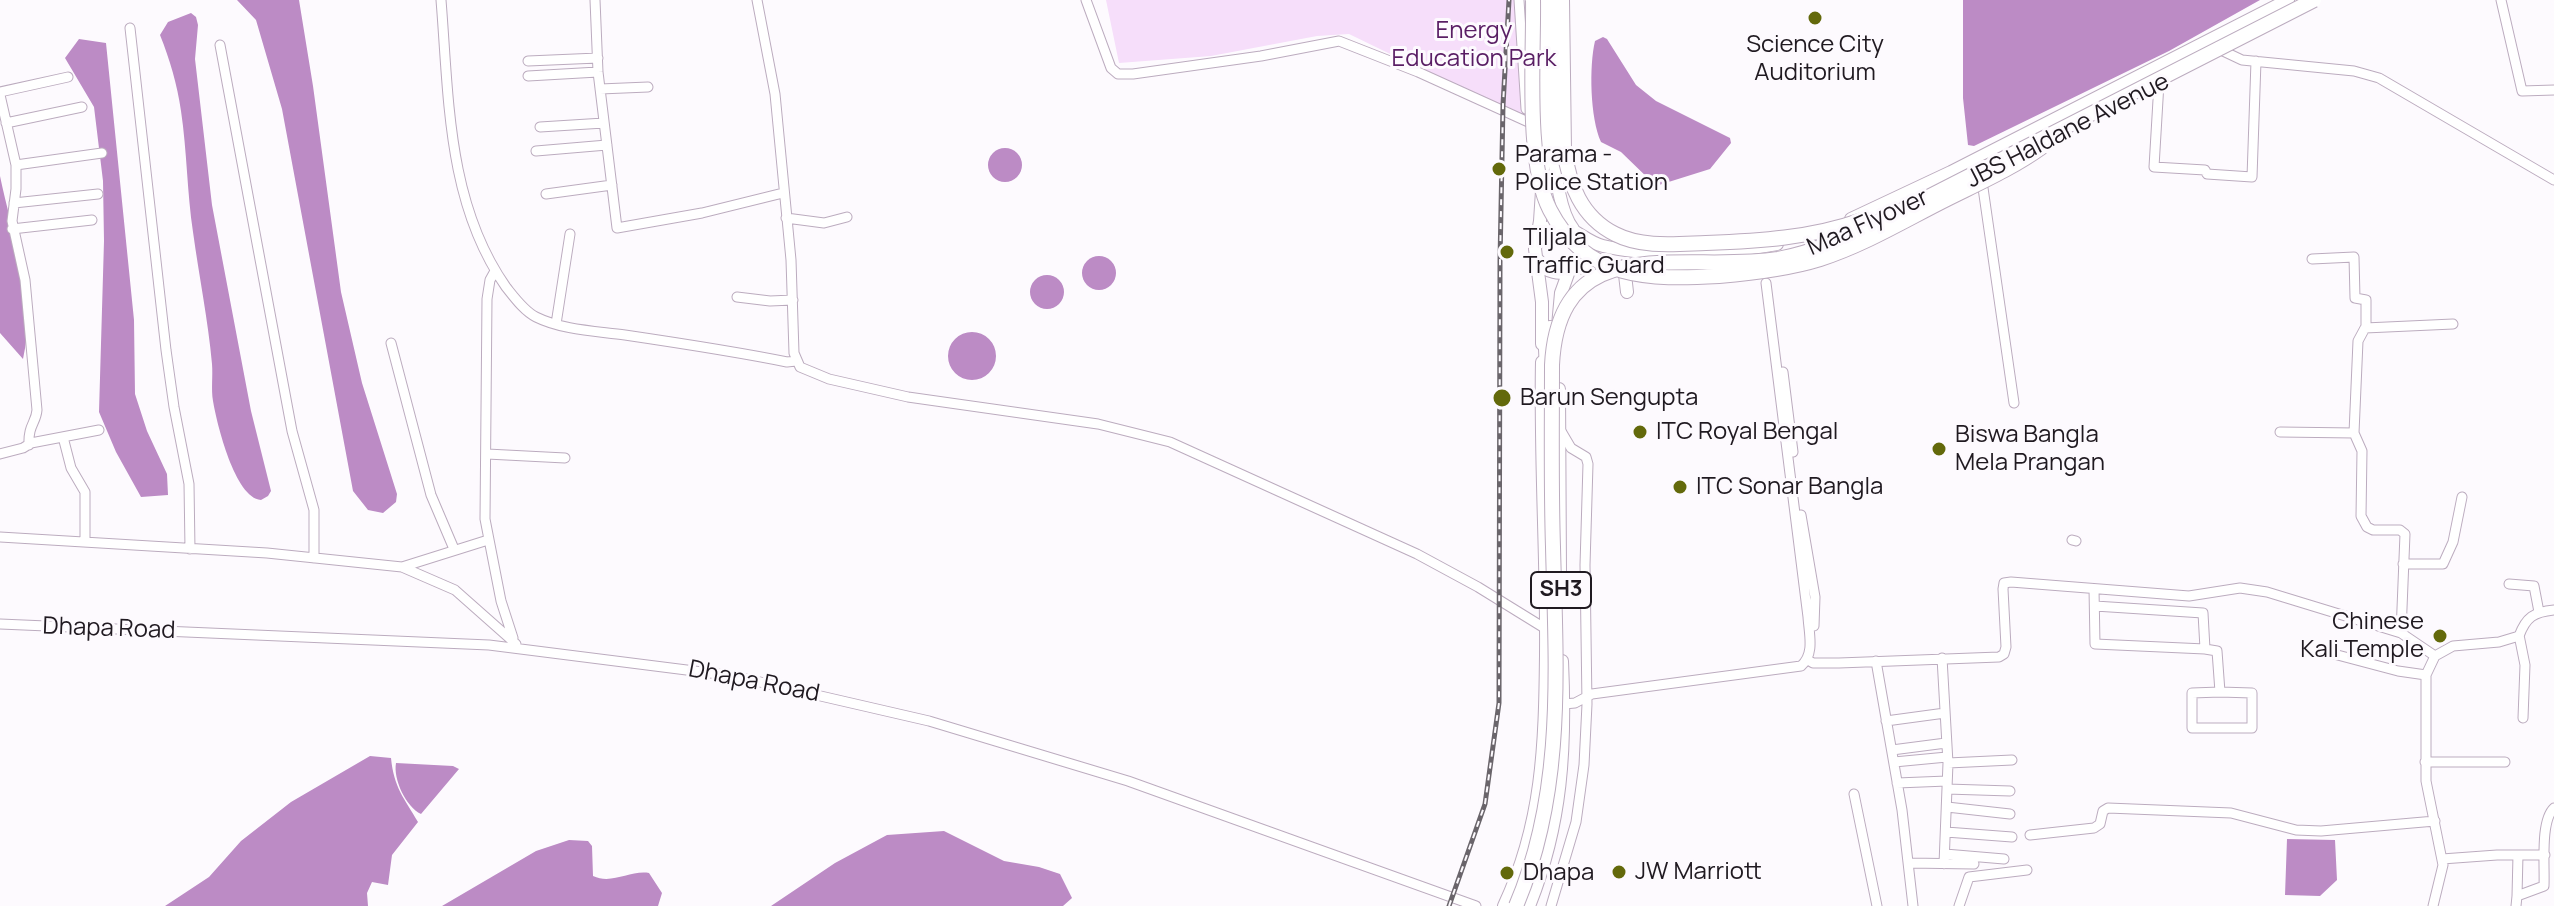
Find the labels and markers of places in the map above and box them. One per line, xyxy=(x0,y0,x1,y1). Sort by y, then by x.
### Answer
marker: Science City Auditorium xyxy=(1806,9,1824,27)
place label: Science City Auditorium xyxy=(1746,31,1884,87)
place label: Parama - Police Station xyxy=(1515,141,1668,197)
marker: Parama - Police Station xyxy=(1490,160,1508,178)
place label: Tiljala Traffic Guard xyxy=(1523,224,1665,280)
marker: Tiljala Traffic Guard xyxy=(1498,243,1516,261)
place label: Barun Sengupta xyxy=(1520,384,1698,412)
marker: Barun Sengupta xyxy=(1491,387,1513,409)
place label: ITC Royal Bengal xyxy=(1656,418,1838,446)
place label: Biswa Bangla Mela Prangan xyxy=(1955,421,2105,477)
marker: ITC Royal Bengal xyxy=(1631,423,1649,441)
marker: Biswa Bangla Mela Prangan xyxy=(1930,440,1948,458)
place label: ITC Sonar Bangla xyxy=(1696,473,1883,501)
marker: ITC Sonar Bangla xyxy=(1671,478,1689,496)
place label: Chinese Kali Temple xyxy=(2300,608,2424,664)
marker: Chinese Kali Temple xyxy=(2431,627,2449,645)
place label: JW Marriott xyxy=(1635,858,1762,886)
place label: Dhapa xyxy=(1523,859,1594,887)
marker: JW Marriott xyxy=(1610,863,1628,881)
marker: Dhapa xyxy=(1498,864,1516,882)

